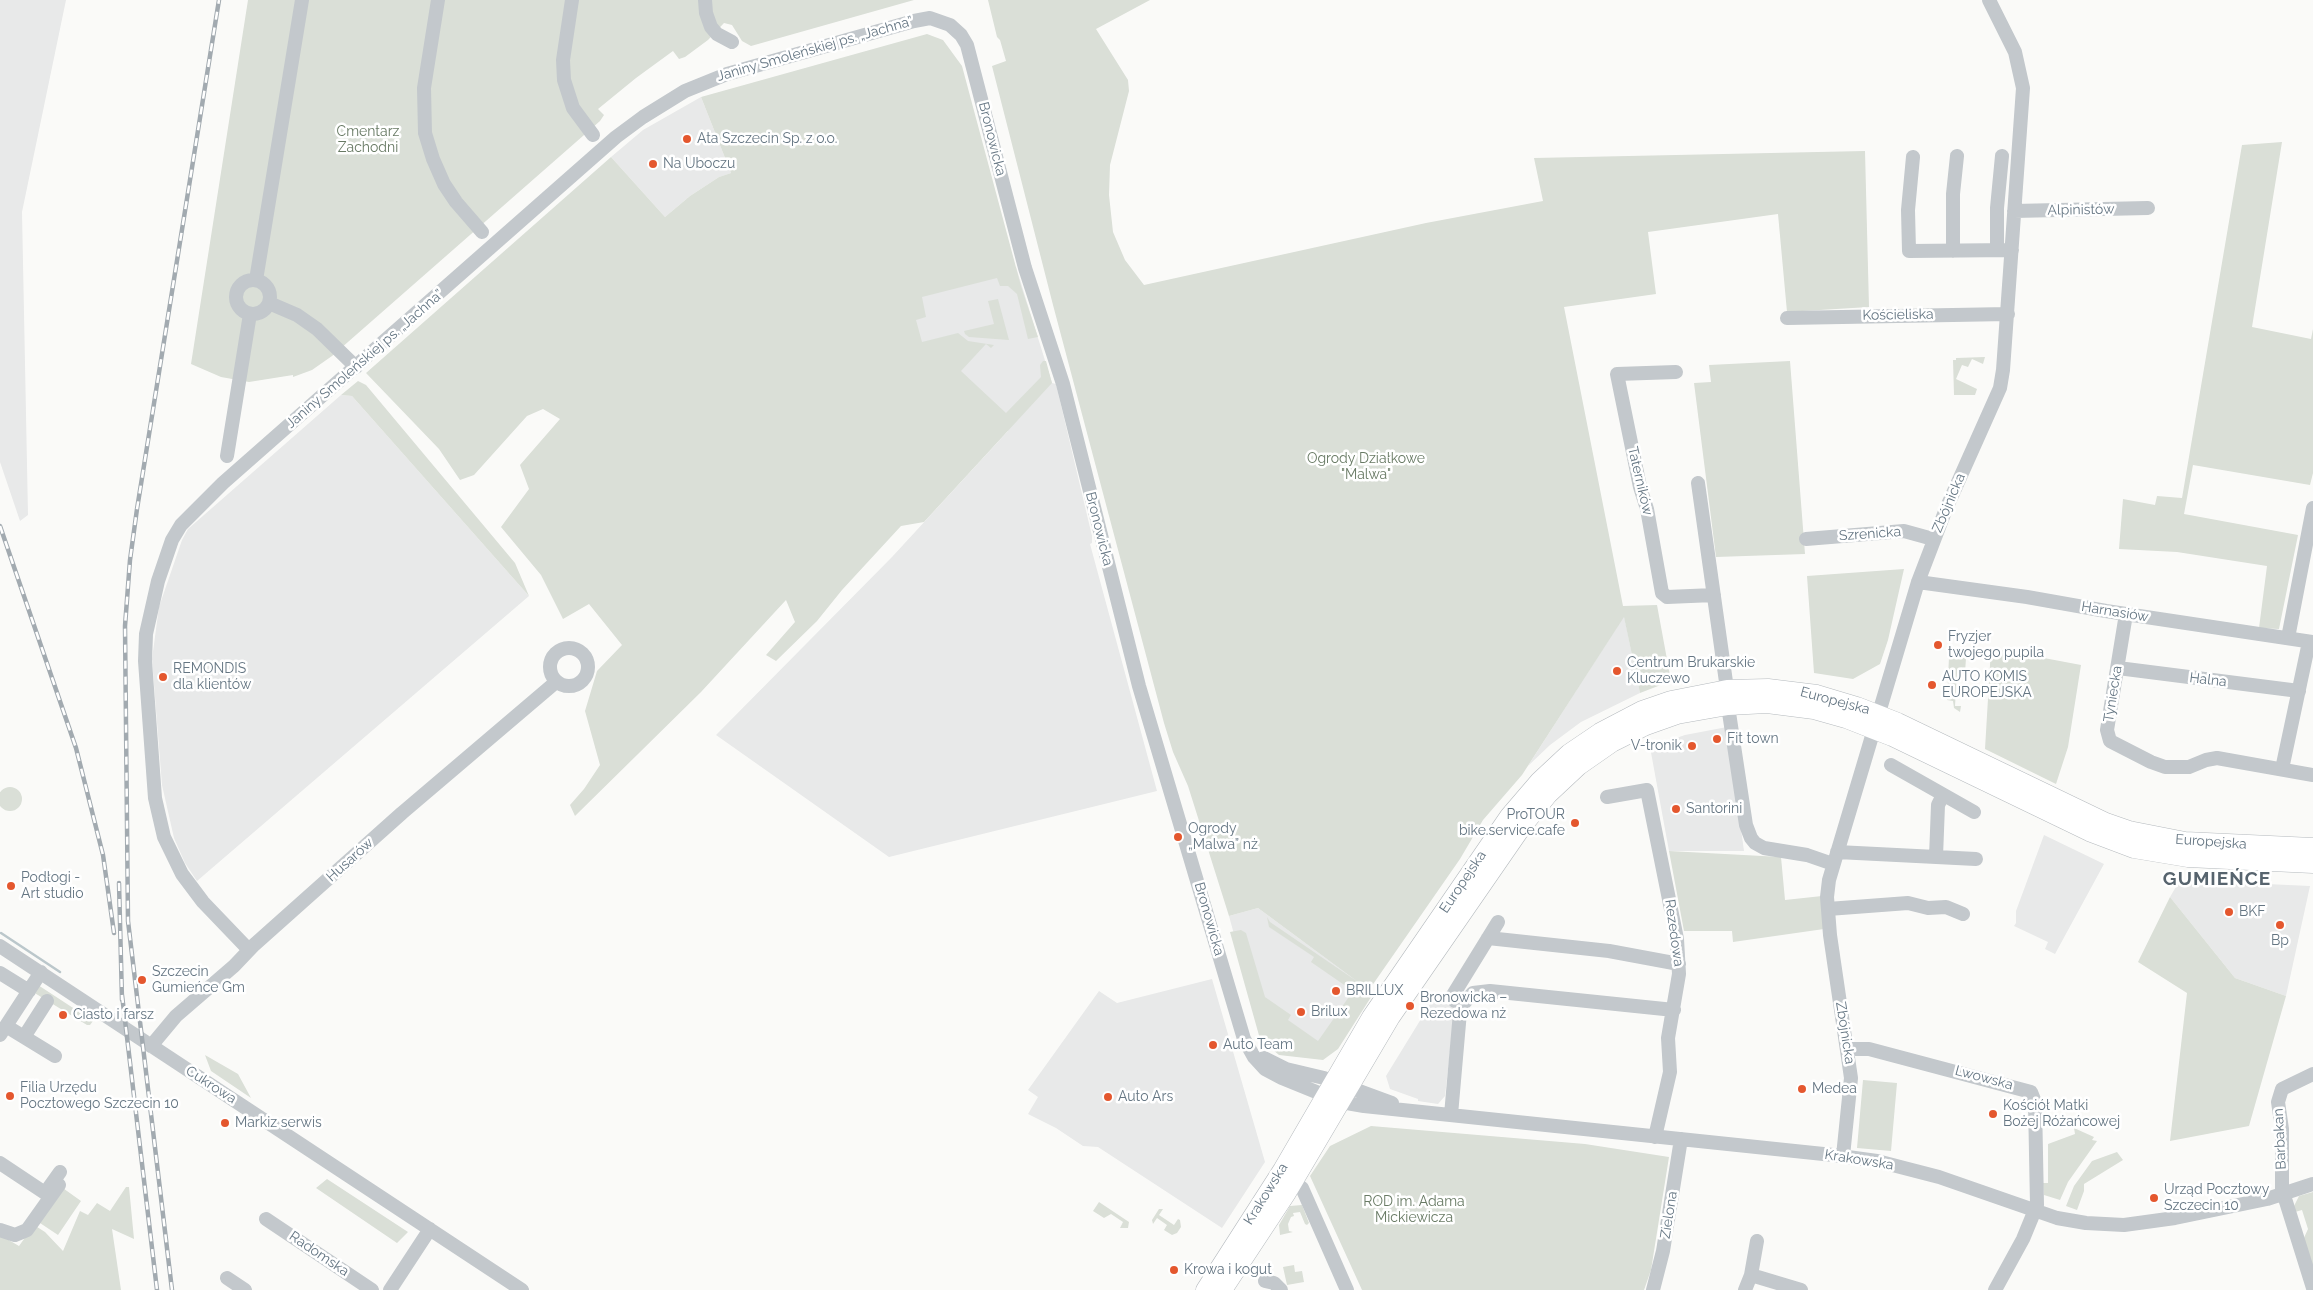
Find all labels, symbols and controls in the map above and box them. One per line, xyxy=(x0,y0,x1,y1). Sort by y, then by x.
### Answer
street label: Janiny Smoleńskiej ps. „Jachna” xyxy=(715,13,915,85)
street label: Bronowicka xyxy=(975,100,1009,178)
park label: Cmentarz Zachodni xyxy=(337,124,399,156)
place label: Ata Szczecin Sp. z o.o. xyxy=(697,131,837,147)
marker: Ata Szczecin Sp. z o.o. xyxy=(681,133,693,145)
place label: Na Uboczu xyxy=(663,156,735,172)
marker: Na Uboczu xyxy=(647,158,659,170)
street label: Alpinistów xyxy=(2047,201,2115,219)
street label: Janiny Smoleńskiej ps. „Jachna” xyxy=(283,286,447,432)
street label: Kościeliska xyxy=(1862,306,1934,324)
street label: Taterników xyxy=(1624,445,1656,517)
park label: Ogrody Działkowe "Malwa" xyxy=(1307,451,1425,484)
street label: Zbójnicka xyxy=(1929,471,1969,535)
street label: Bronowicka xyxy=(1082,490,1116,568)
street label: Szrenicka xyxy=(1838,523,1902,545)
street label: Harnasiów xyxy=(2080,598,2150,626)
place label: Fryzjer twojego pupila xyxy=(1948,629,2044,662)
marker: Fryzjer twojego pupila xyxy=(1932,639,1944,651)
place label: Centrum Brukarskie Kluczewo xyxy=(1627,655,1755,688)
place label: REMONDIS dla klientów xyxy=(173,661,251,694)
street label: Tyniecka xyxy=(2100,664,2126,724)
marker: Centrum Brukarskie Kluczewo xyxy=(1611,665,1623,677)
place label: AUTO KOMIS EUROPEJSKA xyxy=(1942,669,2032,702)
street label: Halna xyxy=(2188,669,2228,691)
marker: REMONDIS dla klientów xyxy=(157,671,169,683)
marker: AUTO KOMIS EUROPEJSKA xyxy=(1926,679,1938,691)
street label: Europejska xyxy=(1798,684,1872,718)
place label: Fit town xyxy=(1727,731,1779,747)
marker: Fit town xyxy=(1711,733,1723,745)
place label: V-tronik xyxy=(1631,738,1682,754)
marker: V-tronik xyxy=(1686,740,1698,752)
place label: Santorini xyxy=(1686,801,1742,817)
marker: Santorini xyxy=(1670,803,1682,815)
place label: ProTOUR bike.service.cafe xyxy=(1459,807,1565,840)
marker: ProTOUR bike.service.cafe xyxy=(1569,817,1581,829)
place label: Ogrody „Malwa” nż xyxy=(1188,821,1258,854)
marker: Ogrody „Malwa” nż xyxy=(1172,831,1184,843)
street label: Europejska xyxy=(2175,831,2247,853)
street label: Husarów xyxy=(323,835,377,885)
street label: Europejska xyxy=(1436,848,1490,916)
district label: GUMIEŃCE xyxy=(2162,868,2272,890)
place label: Podłogi - Art studio xyxy=(21,870,83,902)
marker: Podłogi - Art studio xyxy=(5,880,17,892)
street label: Bronowicka xyxy=(1190,880,1228,958)
street label: Rezedowa xyxy=(1661,898,1687,968)
place label: BKF xyxy=(2239,904,2266,920)
marker: BKF xyxy=(2223,906,2235,918)
marker: Bp xyxy=(2274,919,2286,931)
place label: Bp xyxy=(2271,933,2289,949)
place label: Szczecin Gumieńce Gm xyxy=(152,964,245,996)
marker: Szczecin Gumieńce Gm xyxy=(136,974,148,986)
place label: BRILLUX xyxy=(1346,983,1403,999)
marker: BRILLUX xyxy=(1330,985,1342,997)
place label: Bronowicka – Rezedowa nż xyxy=(1420,990,1507,1022)
marker: Bronowicka – Rezedowa nż xyxy=(1404,1000,1416,1012)
street label: Zbójnicka xyxy=(1832,1001,1858,1065)
place label: Brilux xyxy=(1311,1004,1347,1020)
marker: Brilux xyxy=(1295,1006,1307,1018)
place label: Ciasto i farsz xyxy=(73,1007,154,1023)
marker: Ciasto i farsz xyxy=(57,1009,69,1021)
place label: Auto Team xyxy=(1223,1037,1293,1053)
marker: Auto Team xyxy=(1207,1039,1219,1051)
street label: Cukrowa xyxy=(183,1062,239,1108)
street label: Lwowska xyxy=(1953,1062,2015,1094)
place label: Filia Urzędu Pocztowego Szczecin 10 xyxy=(20,1080,179,1112)
place label: Medea xyxy=(1812,1081,1857,1097)
marker: Medea xyxy=(1796,1083,1808,1095)
place label: Auto Ars xyxy=(1118,1089,1173,1105)
marker: Filia Urzędu Pocztowego Szczecin 10 xyxy=(4,1090,16,1102)
marker: Auto Ars xyxy=(1102,1091,1114,1103)
place label: Kościół Matki Bożej Różańcowej xyxy=(2003,1098,2120,1130)
marker: Kościół Matki Bożej Różańcowej xyxy=(1987,1108,1999,1120)
street label: Barbakan xyxy=(2270,1108,2290,1170)
place label: Markiz serwis xyxy=(235,1115,322,1131)
marker: Markiz serwis xyxy=(219,1117,231,1129)
street label: Krakowska xyxy=(1823,1146,1895,1174)
street label: Krakowska xyxy=(1240,1160,1292,1228)
place label: Urząd Pocztowy Szczecin 10 xyxy=(2164,1182,2269,1214)
street label: Zielona xyxy=(1657,1190,1681,1240)
marker: Urząd Pocztowy Szczecin 10 xyxy=(2148,1192,2160,1204)
park label: ROD im. Adama Mickiewicza xyxy=(1363,1194,1465,1226)
street label: Radomska xyxy=(286,1228,352,1280)
place label: Krowa i kogut xyxy=(1184,1262,1272,1278)
marker: Krowa i kogut xyxy=(1168,1264,1180,1276)

